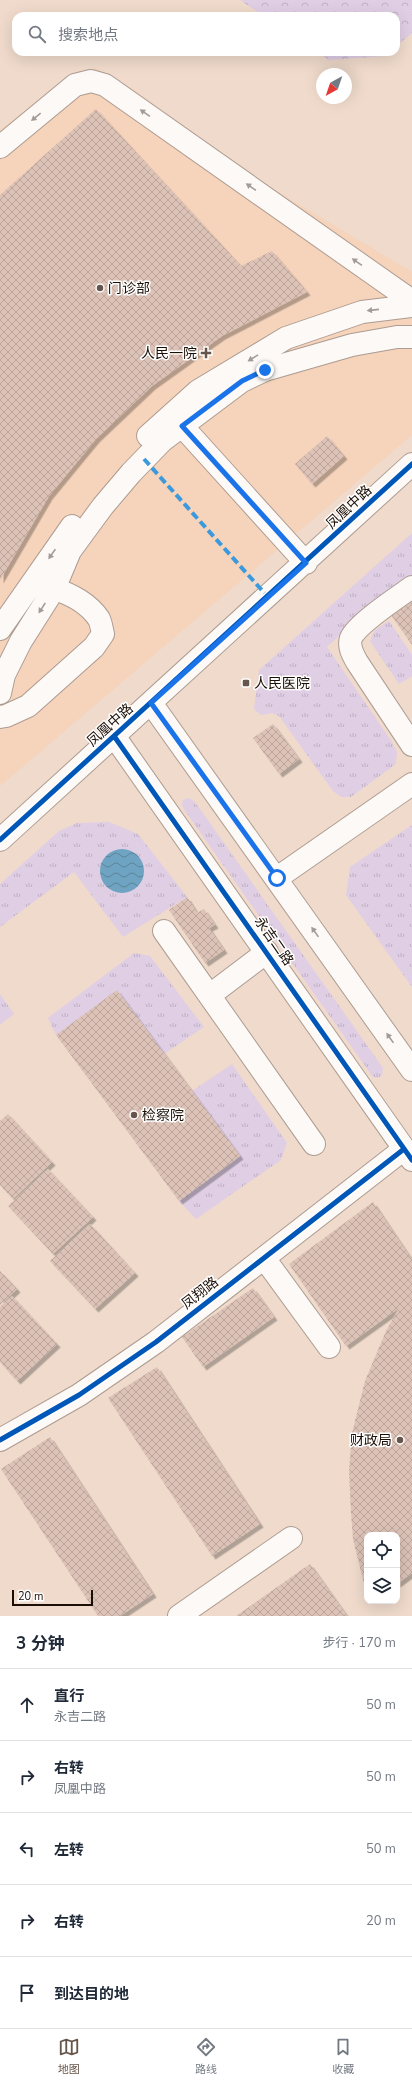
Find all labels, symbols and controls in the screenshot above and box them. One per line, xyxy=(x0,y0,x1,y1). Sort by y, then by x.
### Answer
search box xyxy=(12,12,400,56)
icon: search xyxy=(26,23,48,45)
text: 搜索地点 xyxy=(58,25,118,45)
north arrow xyxy=(316,68,352,104)
one-way arrow xyxy=(140,109,150,117)
one-way arrow xyxy=(31,113,41,122)
one-way arrow xyxy=(246,184,256,192)
one-way arrow xyxy=(352,258,363,267)
place label: 门诊部 xyxy=(108,279,150,298)
marker: 门诊部 xyxy=(95,283,105,293)
one-way arrow xyxy=(367,307,379,314)
place label: 人民一院 xyxy=(141,344,197,363)
marker: 人民一院 xyxy=(200,347,212,359)
one-way arrow xyxy=(247,354,259,361)
route end xyxy=(256,361,274,379)
street label: 凤凰中路 xyxy=(322,481,376,533)
one-way arrow xyxy=(48,548,56,559)
one-way arrow xyxy=(38,603,46,613)
place label: 人民医院 xyxy=(254,674,310,693)
marker: 人民医院 xyxy=(241,678,251,688)
street label: 凤凰中路 xyxy=(83,699,137,751)
route start xyxy=(268,869,286,887)
street label: 永吉二路 xyxy=(250,913,298,969)
one-way arrow xyxy=(311,927,319,937)
one-way arrow xyxy=(386,1033,394,1044)
place label: 检察院 xyxy=(142,1106,184,1125)
marker: 检察院 xyxy=(129,1110,139,1120)
street label: 凤翔路 xyxy=(178,1273,222,1313)
place label: 财政局 xyxy=(350,1431,392,1450)
marker: 财政局 xyxy=(395,1435,405,1445)
map controls xyxy=(364,1532,400,1604)
button: locate xyxy=(364,1532,400,1568)
button: layers xyxy=(364,1568,400,1604)
scale bar xyxy=(12,1588,93,1607)
text: 20 m xyxy=(18,1589,43,1604)
text: 3 分钟 xyxy=(16,1632,65,1655)
text: 步行 · 170 m xyxy=(322,1634,396,1652)
text: 直行 xyxy=(54,1686,84,1706)
icon: ahead xyxy=(16,1694,38,1716)
text: 50 m xyxy=(366,1696,396,1714)
text: 永吉二路 xyxy=(54,1708,106,1726)
text: 右转 xyxy=(54,1758,84,1778)
icon: right xyxy=(16,1766,38,1788)
text: 50 m xyxy=(366,1768,396,1786)
text: 凤凰中路 xyxy=(54,1780,106,1798)
icon: left xyxy=(16,1838,38,1860)
text: 左转 xyxy=(54,1840,84,1860)
text: 50 m xyxy=(366,1840,396,1858)
icon: right xyxy=(16,1910,38,1932)
text: 右转 xyxy=(54,1912,84,1932)
text: 20 m xyxy=(366,1912,396,1930)
icon: arrive xyxy=(16,1982,38,2004)
text: 到达目的地 xyxy=(54,1984,129,2004)
tab: 地图 xyxy=(58,2036,80,2077)
tab: 路线 xyxy=(195,2036,217,2077)
tab: 收藏 xyxy=(332,2036,354,2077)

